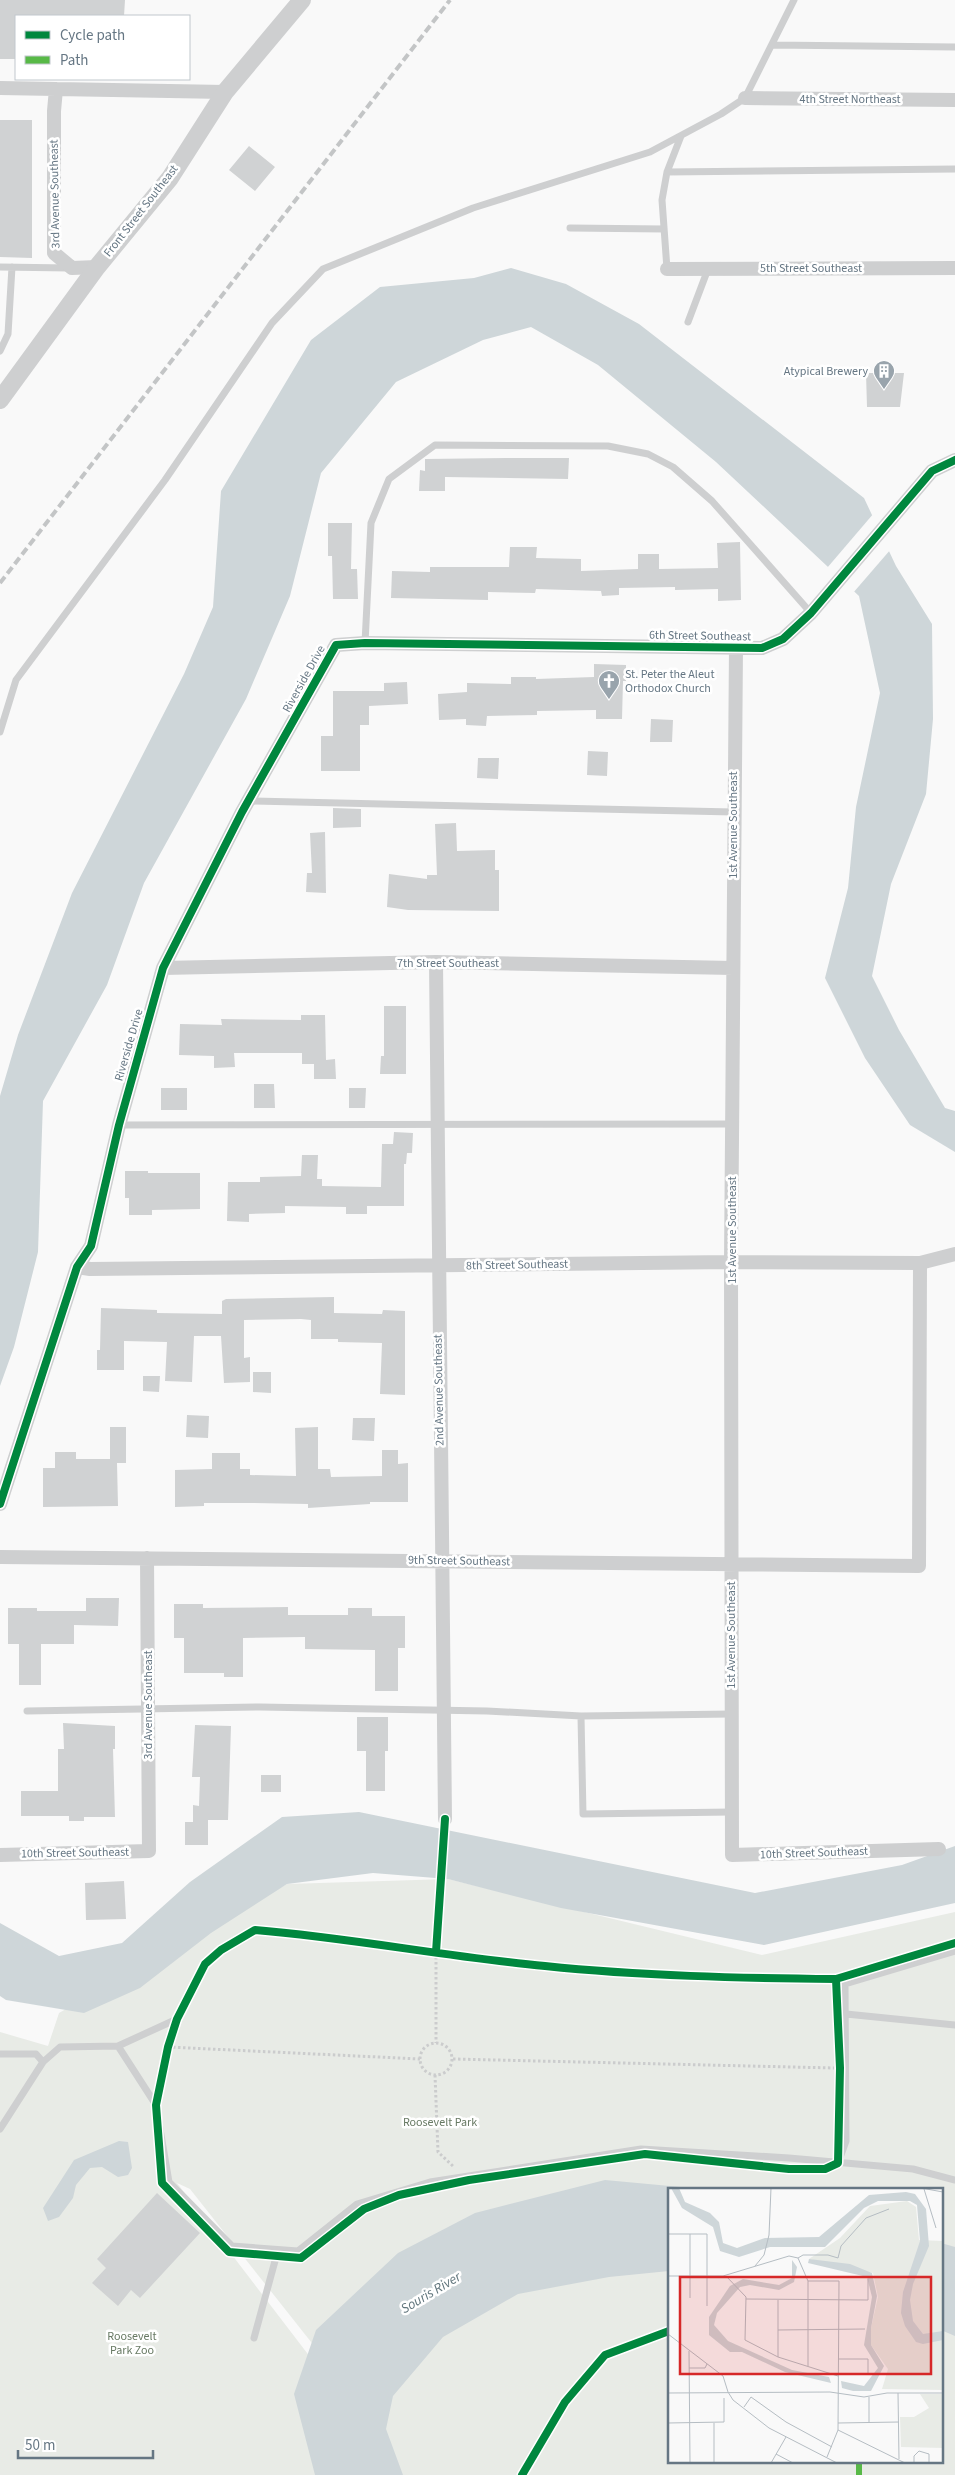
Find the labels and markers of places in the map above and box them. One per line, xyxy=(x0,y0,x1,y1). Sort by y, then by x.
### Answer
building icon: Atypical Brewery xyxy=(872,359,896,390)
place label: Atypical Brewery xyxy=(784,363,868,380)
place label: St. Peter the Aleut Orthodox Church xyxy=(625,666,714,697)
church icon: St. Peter the Aleut Orthodox Church xyxy=(597,669,621,700)

